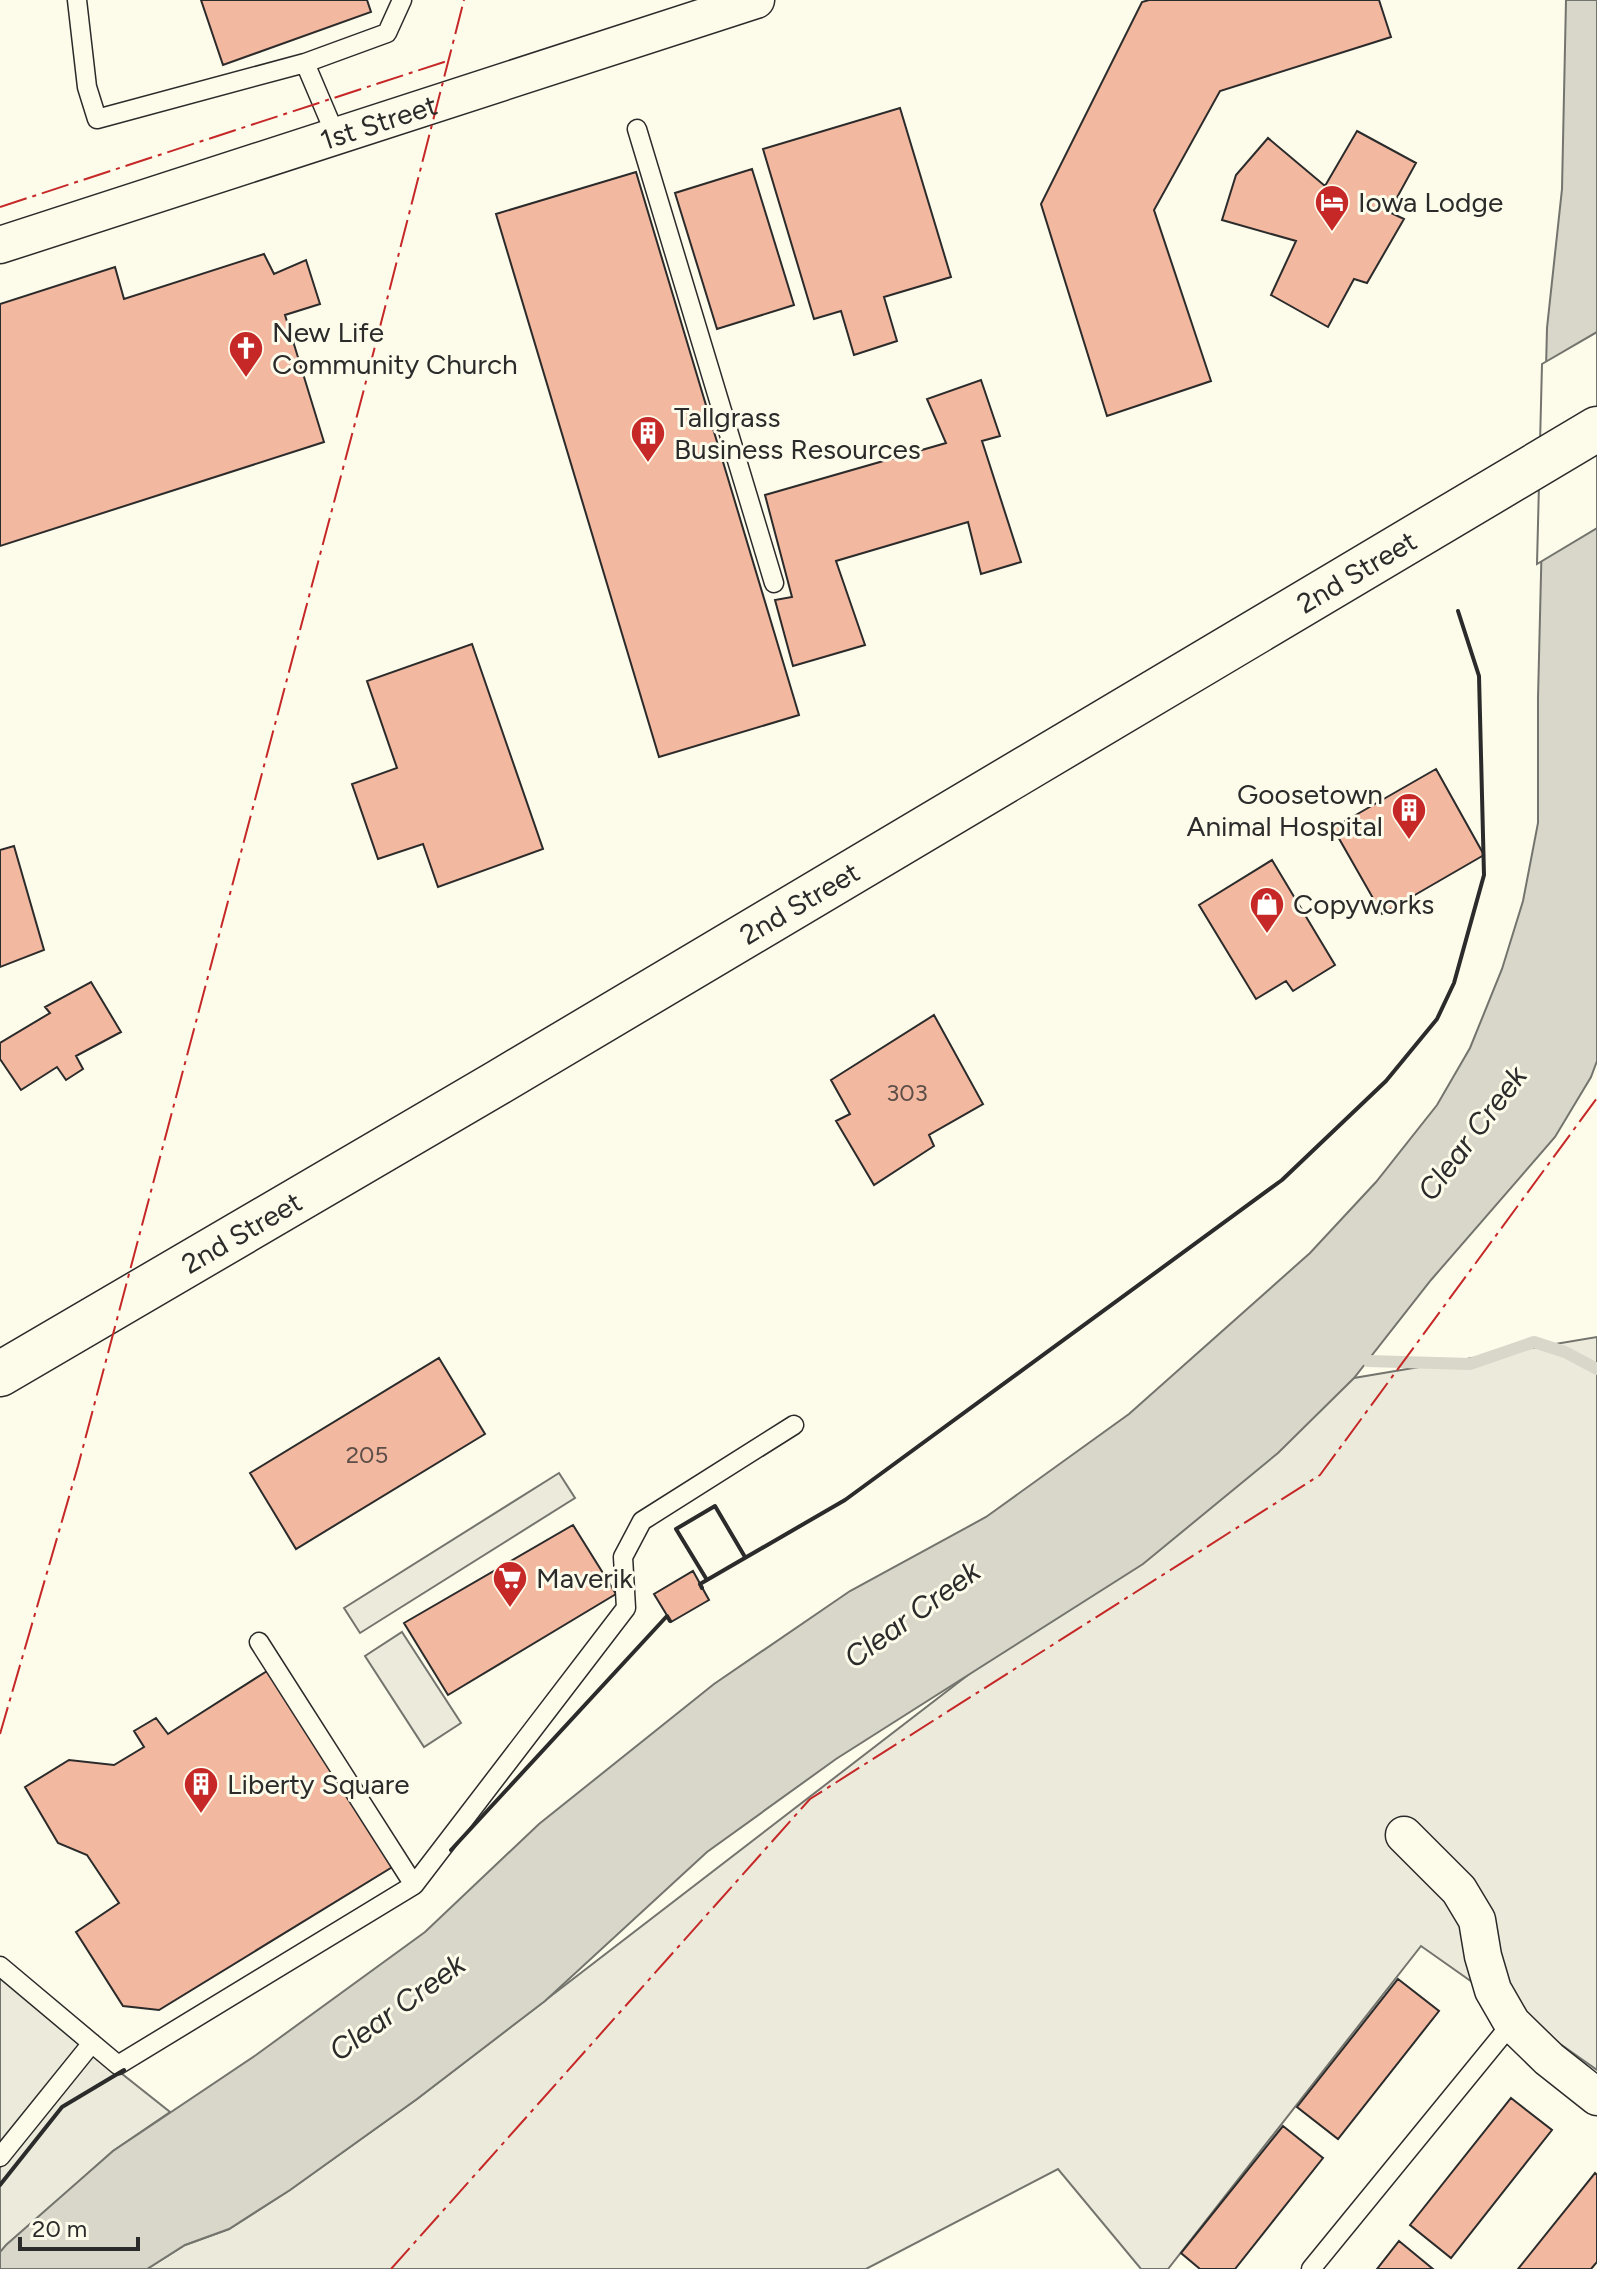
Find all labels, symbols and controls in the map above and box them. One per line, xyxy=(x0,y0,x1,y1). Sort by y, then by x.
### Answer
street label: 1st Street xyxy=(316,88,441,157)
hotel icon: Iowa Lodge xyxy=(1313,183,1351,233)
place label: Iowa Lodge xyxy=(1358,185,1503,219)
place label: New Life Community Church xyxy=(272,315,518,381)
church icon: New Life Community Church xyxy=(227,329,265,379)
place label: Tallgrass Business Resources xyxy=(674,400,921,466)
building icon: Tallgrass Business Resources xyxy=(629,414,667,464)
street label: 2nd Street xyxy=(1291,523,1423,621)
place label: Goosetown Animal Hospital xyxy=(1186,777,1383,843)
building icon: Goosetown Animal Hospital xyxy=(1390,791,1428,841)
street label: 2nd Street xyxy=(734,855,866,952)
shop icon: Copyworks xyxy=(1248,885,1286,935)
place label: Copyworks xyxy=(1293,887,1434,921)
water label: Clear Creek xyxy=(1409,1057,1536,1208)
house number: 303 xyxy=(886,1078,928,1107)
street label: 2nd Street xyxy=(176,1184,308,1281)
house number: 205 xyxy=(346,1440,388,1469)
water label: Clear Creek xyxy=(837,1551,988,1676)
supermarket icon: Maverik xyxy=(491,1559,529,1609)
place label: Maverik xyxy=(536,1561,633,1595)
building icon: Liberty Square xyxy=(182,1765,220,1815)
place label: Liberty Square xyxy=(227,1767,409,1801)
water label: Clear Creek xyxy=(322,1944,473,2069)
scale bar xyxy=(20,2201,138,2251)
text: 20 m xyxy=(32,2214,87,2243)

